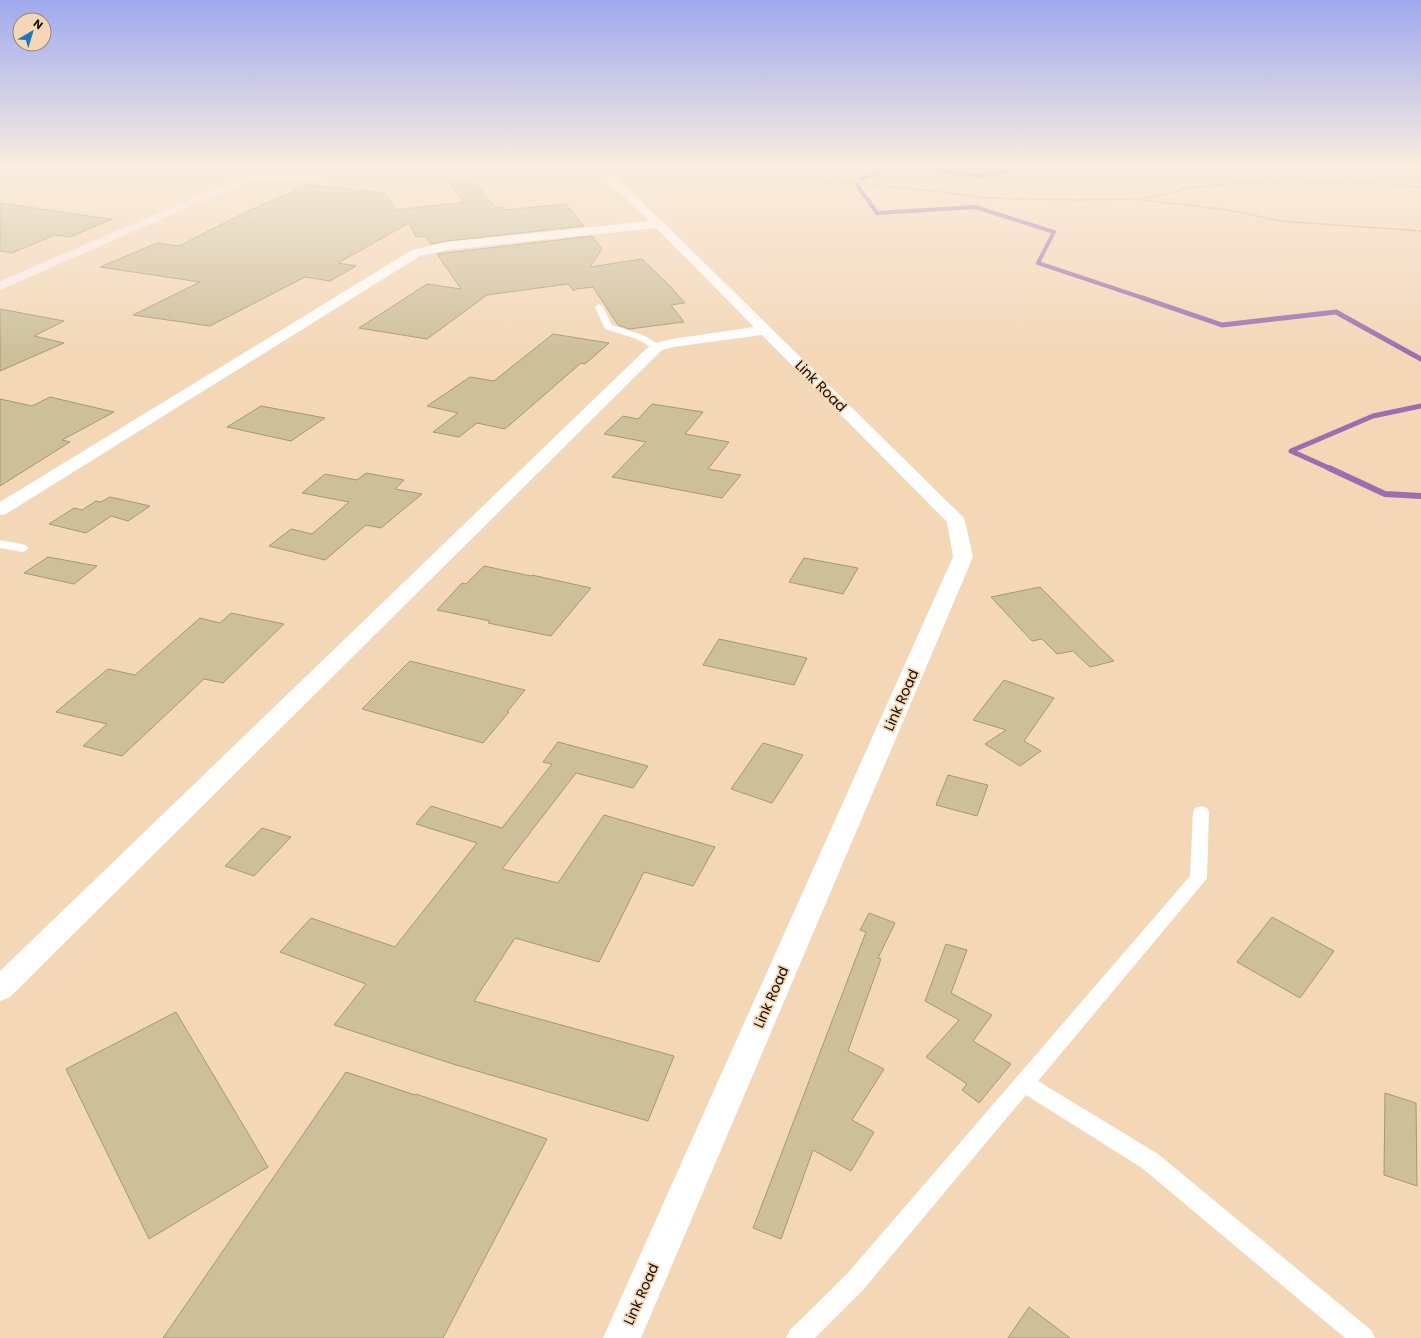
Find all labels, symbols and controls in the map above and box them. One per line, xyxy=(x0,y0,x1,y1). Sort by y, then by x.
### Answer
north arrow xyxy=(12,12,52,52)
text: N xyxy=(30,15,46,33)
street label: Link Road xyxy=(791,356,851,416)
street label: Link Road xyxy=(878,666,924,734)
street label: Link Road xyxy=(748,963,794,1031)
street label: Link Road xyxy=(618,1260,664,1328)

